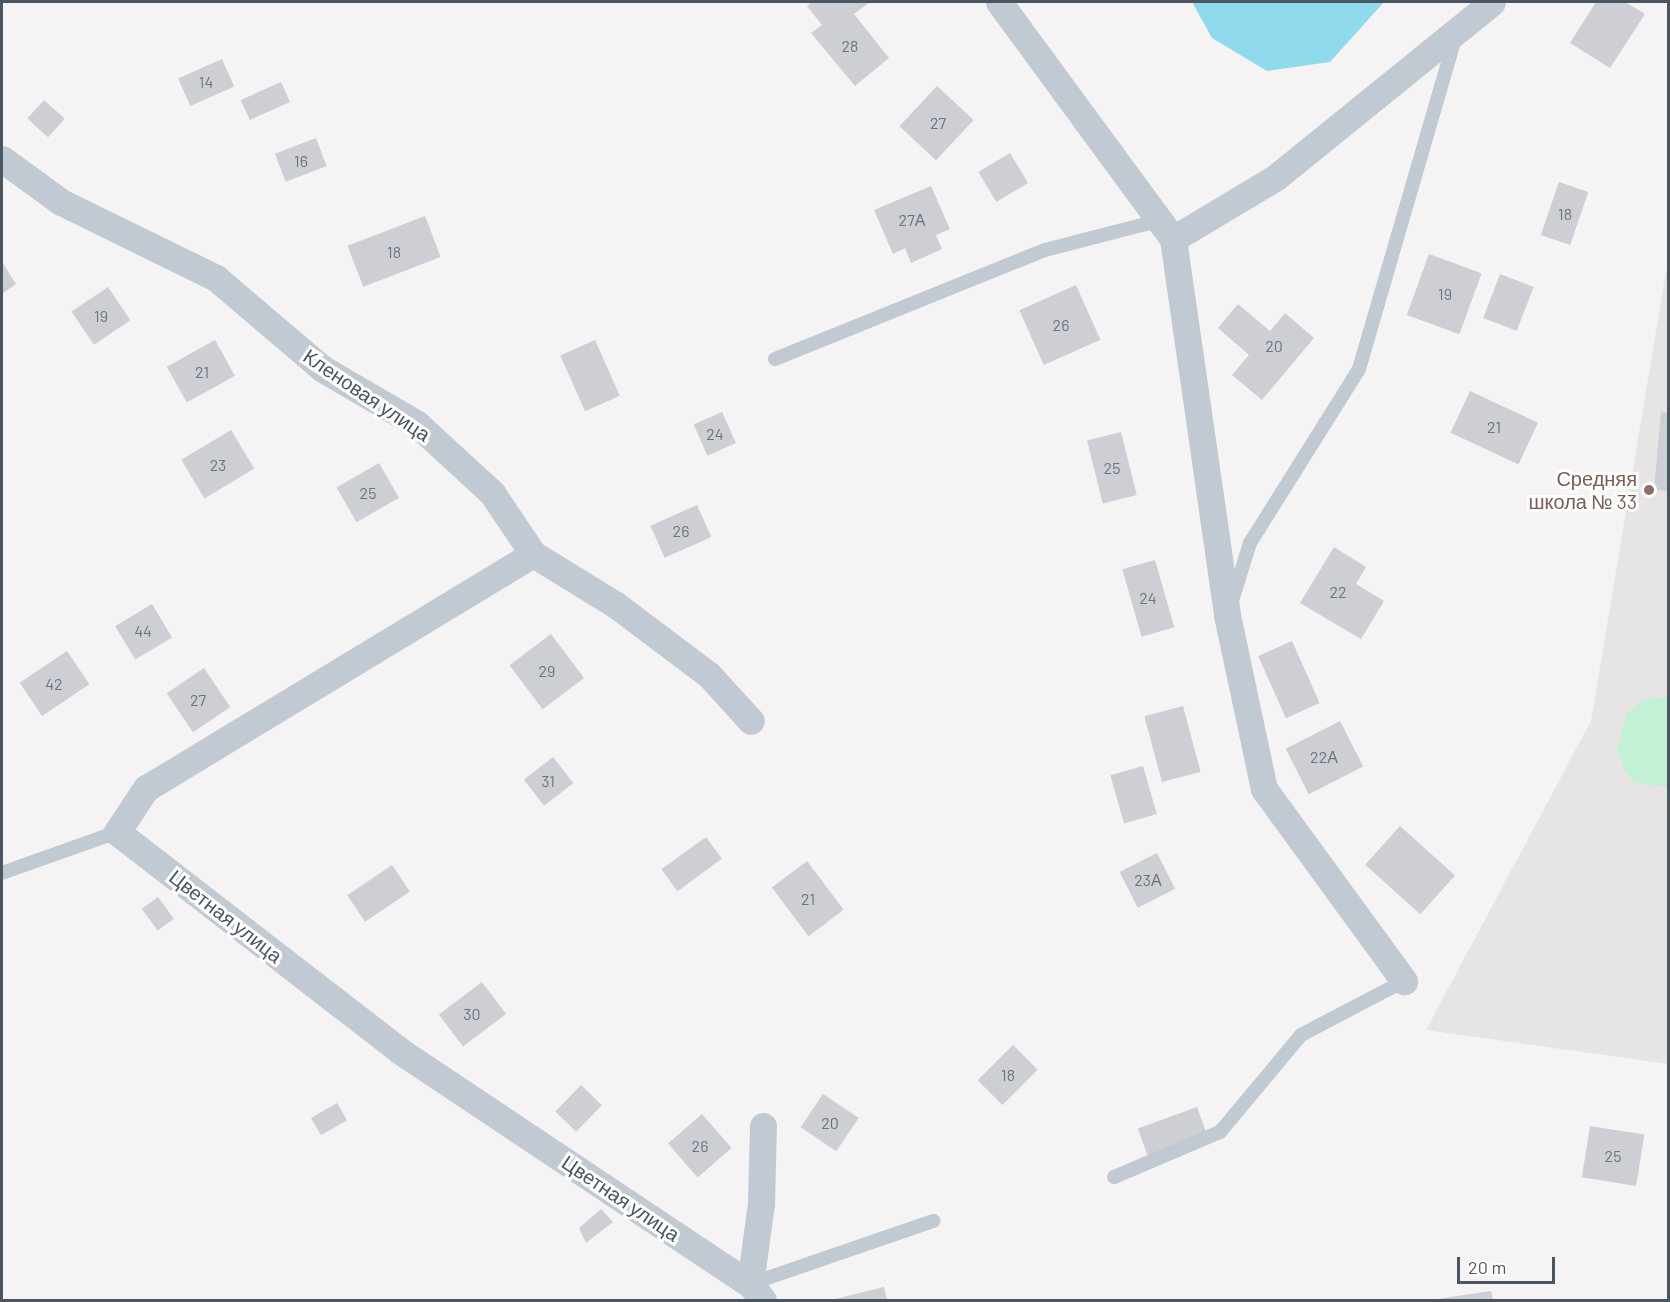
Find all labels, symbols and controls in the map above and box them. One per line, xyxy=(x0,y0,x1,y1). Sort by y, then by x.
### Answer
house number: 28 xyxy=(842,36,858,56)
house number: 14 xyxy=(199,72,213,92)
house number: 27 xyxy=(930,113,946,133)
house number: 16 xyxy=(294,151,308,171)
house number: 18 xyxy=(1558,204,1572,224)
house number: 27А xyxy=(899,210,925,230)
house number: 18 xyxy=(387,242,401,262)
house number: 19 xyxy=(1438,284,1452,304)
house number: 19 xyxy=(94,306,108,326)
house number: 26 xyxy=(1053,315,1069,335)
house number: 20 xyxy=(1265,336,1283,356)
street label: Кленовая улица xyxy=(299,344,435,446)
house number: 21 xyxy=(195,362,209,382)
house number: 21 xyxy=(1487,417,1501,437)
house number: 24 xyxy=(706,424,724,444)
house number: 23 xyxy=(210,455,226,475)
house number: 25 xyxy=(1104,458,1120,478)
place label: Средняя школа № 33 xyxy=(1528,466,1637,513)
house number: 25 xyxy=(360,483,376,503)
marker: Средняя школа № 33 xyxy=(1642,483,1656,497)
house number: 26 xyxy=(673,521,689,541)
house number: 22 xyxy=(1329,582,1347,602)
house number: 24 xyxy=(1139,588,1157,608)
house number: 44 xyxy=(134,621,152,641)
house number: 29 xyxy=(539,661,555,681)
house number: 42 xyxy=(45,674,63,694)
house number: 27 xyxy=(190,690,206,710)
house number: 22А xyxy=(1310,747,1338,767)
house number: 31 xyxy=(541,771,555,791)
street label: Цветная улица xyxy=(165,864,287,968)
house number: 23А xyxy=(1134,870,1162,890)
house number: 21 xyxy=(801,889,815,909)
house number: 30 xyxy=(463,1004,481,1024)
house number: 18 xyxy=(1001,1065,1015,1085)
house number: 20 xyxy=(821,1113,839,1133)
house number: 26 xyxy=(692,1136,708,1156)
house number: 25 xyxy=(1605,1146,1621,1166)
street label: Цветная улица xyxy=(558,1150,684,1246)
scale bar xyxy=(1460,1245,1558,1283)
text: 20 m xyxy=(1468,1256,1506,1278)

